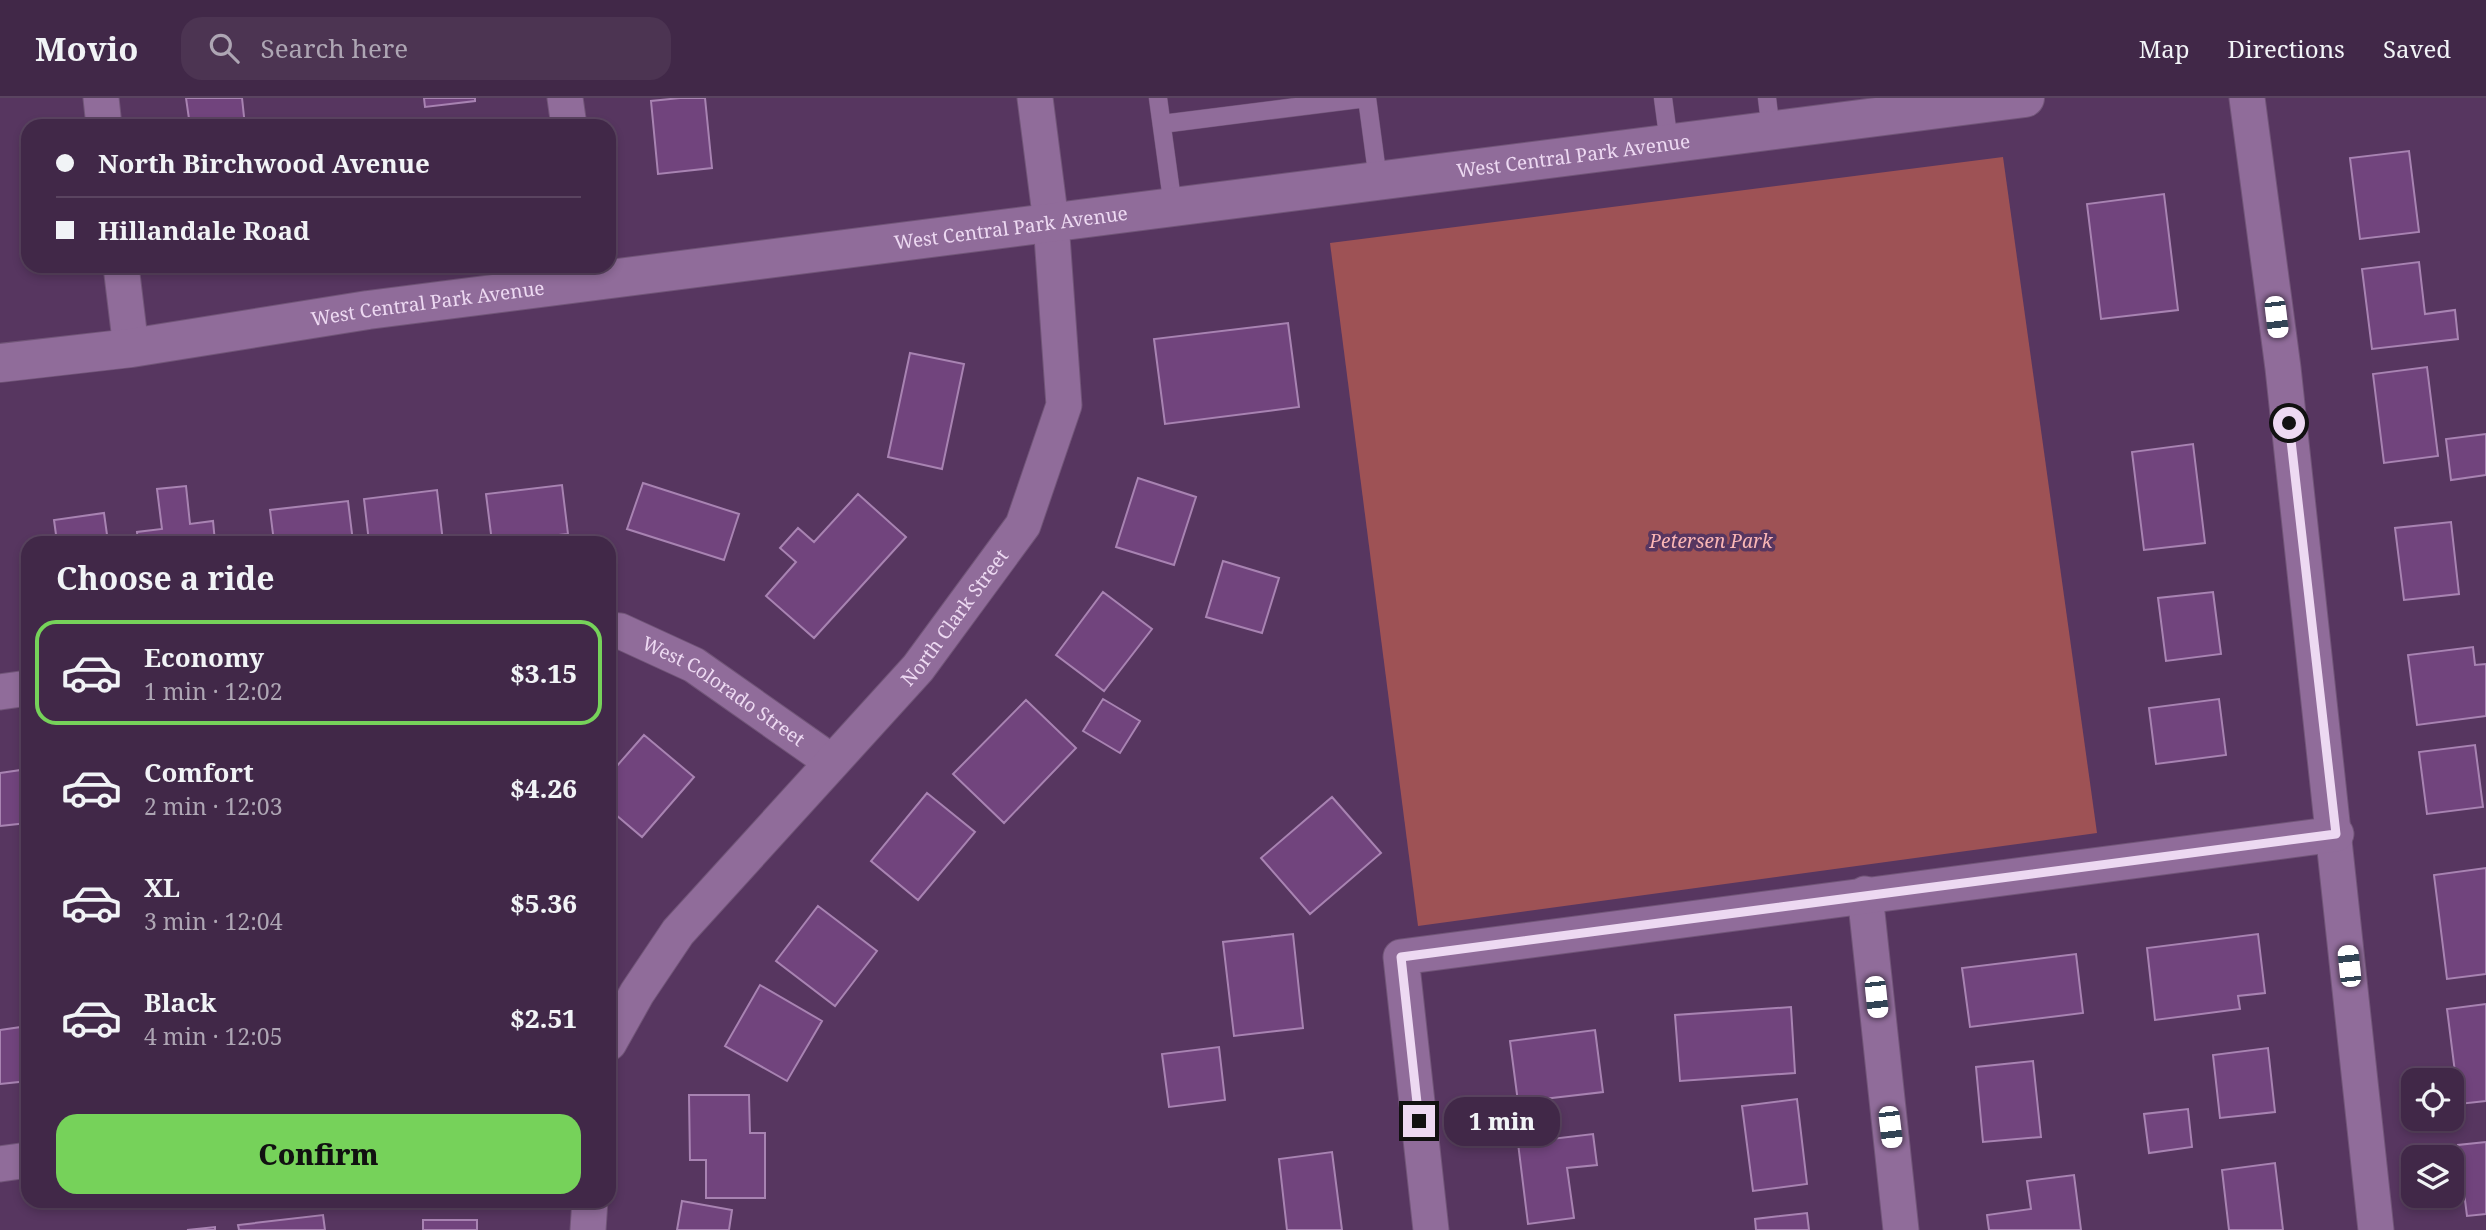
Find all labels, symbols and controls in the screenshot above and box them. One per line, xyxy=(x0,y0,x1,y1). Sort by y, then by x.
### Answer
search box xyxy=(181,17,671,80)
text: Movio xyxy=(35,26,139,71)
icon: search xyxy=(205,29,243,67)
text: Search here xyxy=(261,30,408,66)
text: Map xyxy=(2139,32,2190,65)
text: Directions xyxy=(2228,32,2345,65)
text: Saved xyxy=(2383,32,2451,65)
street label: West Central Park Avenue xyxy=(1455,128,1692,184)
text: North Birchwood Avenue xyxy=(98,145,430,181)
street label: West Central Park Avenue xyxy=(893,200,1129,256)
text: Hillandale Road xyxy=(98,212,310,248)
street label: West Central Park Avenue xyxy=(309,275,546,332)
car xyxy=(2264,295,2289,339)
route start xyxy=(2273,407,2305,439)
park label: Petersen Park xyxy=(1648,528,1774,554)
street label: North Clark Street xyxy=(895,543,1014,691)
text: Choose a ride xyxy=(56,556,275,599)
street label: West Colorado Street xyxy=(638,630,810,752)
text: Economy xyxy=(144,639,264,675)
icon: car xyxy=(60,641,123,704)
text: $3.15 xyxy=(510,655,577,691)
text: 1 min · 12:02 xyxy=(144,675,282,707)
text: Comfort xyxy=(144,754,254,790)
icon: car xyxy=(60,756,123,819)
text: $4.26 xyxy=(510,770,577,806)
text: 2 min · 12:03 xyxy=(144,790,282,822)
text: XL xyxy=(144,869,180,905)
icon: car xyxy=(60,871,123,934)
text: $5.36 xyxy=(510,885,577,921)
text: 3 min · 12:04 xyxy=(144,905,282,937)
car xyxy=(2337,944,2362,988)
car xyxy=(1864,975,1889,1019)
text: Black xyxy=(144,984,217,1020)
icon: car xyxy=(60,986,123,1049)
text: $2.51 xyxy=(510,1000,577,1036)
text: 4 min · 12:05 xyxy=(144,1020,282,1052)
map controls xyxy=(2401,1068,2464,1208)
button: locate xyxy=(2401,1068,2464,1131)
callout: 1 min xyxy=(1444,1096,1559,1146)
route end xyxy=(1403,1105,1435,1137)
text: 1 min xyxy=(1469,1105,1535,1137)
car xyxy=(1878,1105,1903,1149)
button: Confirm xyxy=(56,1114,581,1194)
button: layers xyxy=(2401,1145,2464,1208)

